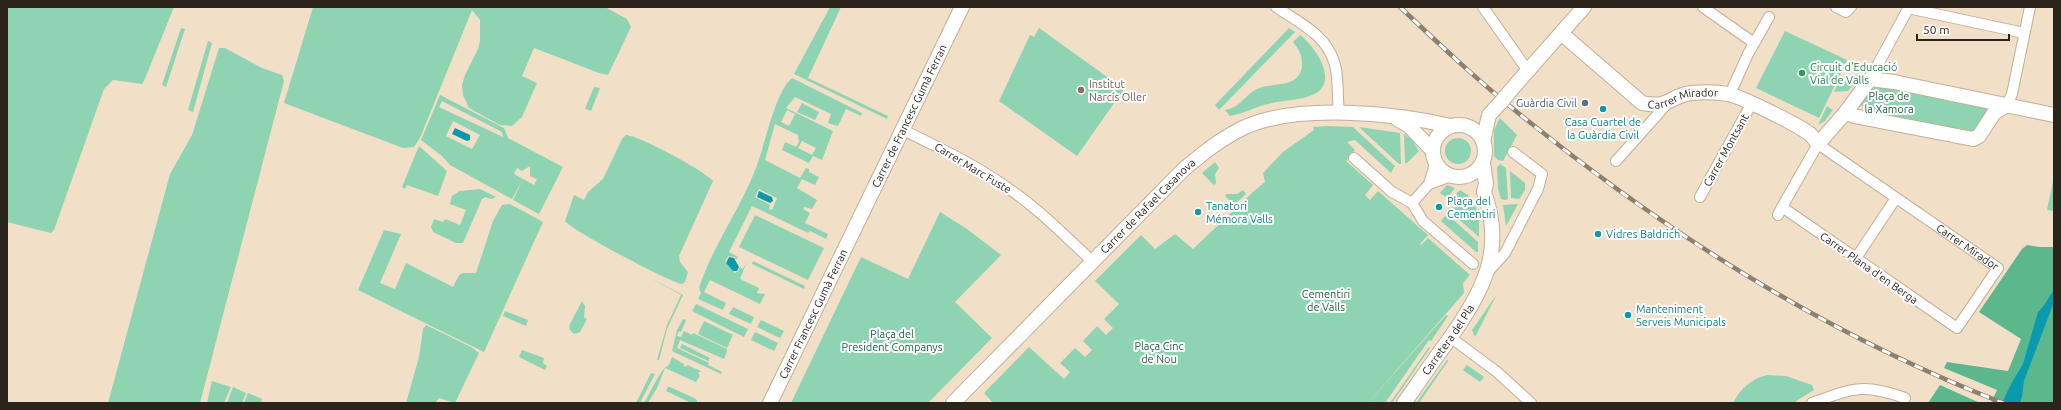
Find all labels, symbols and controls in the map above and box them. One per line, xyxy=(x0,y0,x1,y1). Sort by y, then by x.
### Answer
scale bar xyxy=(1917,16,2009,42)
text: 50 m xyxy=(1923,23,1950,36)
street label: Carrer de Francesc Gumà Ferran xyxy=(869,43,949,189)
place label: Circuit d'Educació Vial de Valls xyxy=(1810,61,1897,86)
marker: Circuit d'Educació Vial de Valls xyxy=(1797,68,1807,78)
place label: Institut Narcís Oller xyxy=(1089,78,1147,103)
marker: Institut Narcís Oller xyxy=(1076,85,1086,95)
street label: Carrer Mirador xyxy=(1647,86,1719,111)
park label: Plaça de la Xamora xyxy=(1864,90,1914,115)
place label: Guàrdia Civil xyxy=(1516,97,1577,109)
marker: Guàrdia Civil xyxy=(1580,98,1590,108)
marker: Casa Cuartel de la Guàrdia Civil xyxy=(1598,104,1608,114)
street label: Carrer Montsant xyxy=(1701,111,1751,188)
place label: Casa Cuartel de la Guàrdia Civil xyxy=(1565,116,1641,141)
street label: Carrer Marc Fuste xyxy=(932,140,1014,196)
street label: Carrer de Rafael Casanova xyxy=(1098,156,1198,256)
place label: Plaça del Cementiri xyxy=(1447,195,1496,220)
place label: Tanatori Mémora Valls xyxy=(1206,200,1273,225)
marker: Plaça del Cementiri xyxy=(1434,202,1444,212)
marker: Tanatori Mémora Valls xyxy=(1193,207,1203,217)
street label: Carrer Mirador xyxy=(1934,221,2001,273)
place label: Vidres Baldrich xyxy=(1606,228,1680,240)
marker: Vidres Baldrich xyxy=(1593,229,1603,239)
street label: Carrer Plana d'en Berga xyxy=(1818,230,1920,306)
street label: Carrer Francesc Gumà Ferran xyxy=(777,247,850,381)
park label: Cementiri de Valls xyxy=(1302,288,1350,313)
street label: Carretera del Pla xyxy=(1420,302,1476,377)
place label: Manteniment Serveis Municipals xyxy=(1636,303,1726,328)
marker: Manteniment Serveis Municipals xyxy=(1623,310,1633,320)
park label: Plaça del President Companys xyxy=(842,328,943,353)
park label: Plaça Cinc de Nou xyxy=(1134,340,1184,365)

